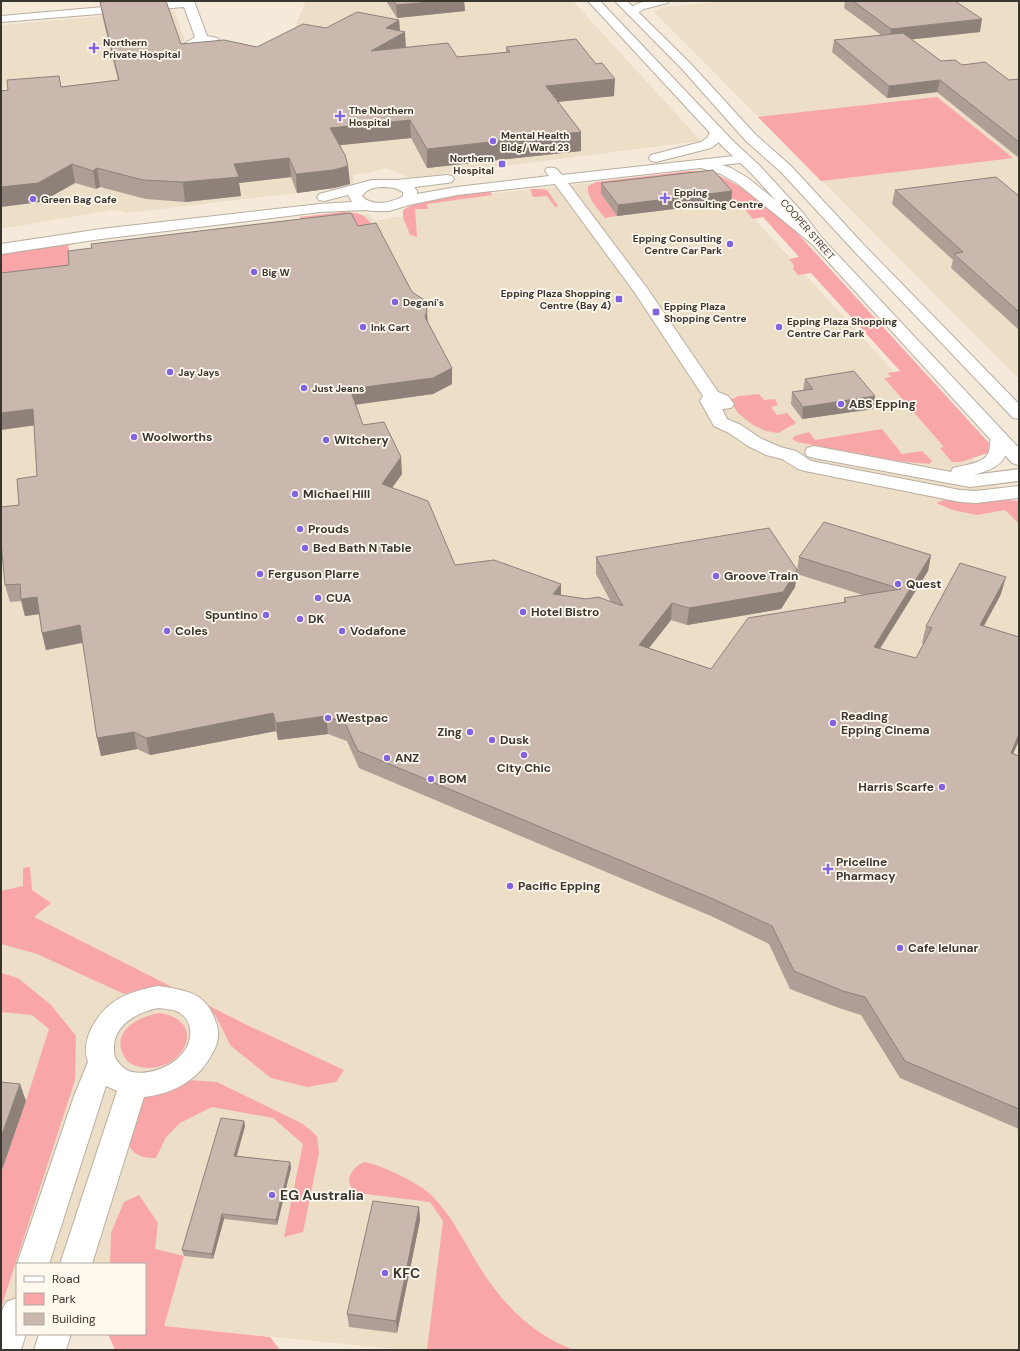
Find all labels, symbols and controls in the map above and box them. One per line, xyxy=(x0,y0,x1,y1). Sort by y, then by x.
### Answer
place label: Northern Private Hospital xyxy=(103,36,181,61)
marker: Northern Private Hospital xyxy=(88,42,100,54)
place label: The Northern Hospital xyxy=(349,104,414,129)
marker: The Northern Hospital xyxy=(334,110,346,122)
place label: Mental Health Bldg/ Ward 23 xyxy=(501,129,569,154)
marker: Mental Health Bldg/ Ward 23 xyxy=(488,136,498,146)
place label: Northern Hospital xyxy=(450,152,494,177)
marker: Northern Hospital xyxy=(497,159,507,169)
place label: Epping Consulting Centre xyxy=(674,186,763,211)
marker: Epping Consulting Centre xyxy=(659,192,671,204)
place label: Green Bag Cafe xyxy=(41,193,117,206)
marker: Green Bag Cafe xyxy=(28,194,38,204)
street label: COOPER STREET xyxy=(778,196,838,263)
place label: Epping Consulting Centre Car Park xyxy=(633,232,722,257)
marker: Epping Consulting Centre Car Park xyxy=(725,239,735,249)
place label: Big W xyxy=(262,266,290,279)
marker: Big W xyxy=(249,267,259,277)
place label: Epping Plaza Shopping Centre (Bay 4) xyxy=(501,287,611,312)
marker: Epping Plaza Shopping Centre (Bay 4) xyxy=(614,294,624,304)
place label: Degani's xyxy=(403,296,444,309)
marker: Degani's xyxy=(390,297,400,307)
place label: Epping Plaza Shopping Centre xyxy=(664,300,747,325)
marker: Epping Plaza Shopping Centre xyxy=(651,307,661,317)
place label: Epping Plaza Shopping Centre Car Park xyxy=(787,315,897,340)
place label: Ink Cart xyxy=(371,321,410,334)
marker: Ink Cart xyxy=(358,322,368,332)
marker: Epping Plaza Shopping Centre Car Park xyxy=(774,322,784,332)
place label: Jay Jays xyxy=(178,366,220,379)
marker: Jay Jays xyxy=(165,367,175,377)
place label: Just Jeans xyxy=(312,382,364,395)
marker: Just Jeans xyxy=(299,383,309,393)
place label: ABS Epping xyxy=(849,396,916,412)
marker: ABS Epping xyxy=(836,399,846,409)
place label: Woolworths xyxy=(142,429,212,445)
marker: Woolworths xyxy=(129,432,139,442)
place label: Witchery xyxy=(334,432,389,448)
marker: Witchery xyxy=(321,435,331,445)
place label: Michael Hill xyxy=(303,486,370,502)
marker: Michael Hill xyxy=(290,489,300,499)
place label: Prouds xyxy=(308,521,349,537)
marker: Prouds xyxy=(295,524,305,534)
place label: Bed Bath N Table xyxy=(313,540,412,556)
marker: Bed Bath N Table xyxy=(300,543,310,553)
place label: Ferguson Plarre xyxy=(268,566,359,582)
place label: Groove Train xyxy=(724,568,798,584)
marker: Ferguson Plarre xyxy=(255,569,265,579)
marker: Groove Train xyxy=(711,571,721,581)
place label: Quest xyxy=(906,576,941,592)
marker: Quest xyxy=(893,579,903,589)
place label: CUA xyxy=(326,590,352,606)
marker: CUA xyxy=(313,593,323,603)
place label: Hotel Bistro xyxy=(531,604,599,620)
place label: Spuntino xyxy=(205,607,258,623)
marker: Hotel Bistro xyxy=(518,607,528,617)
marker: Spuntino xyxy=(261,610,271,620)
place label: DK xyxy=(308,611,324,627)
marker: DK xyxy=(295,614,305,624)
place label: Coles xyxy=(175,623,208,639)
place label: Vodafone xyxy=(350,623,406,639)
marker: Coles xyxy=(162,626,172,636)
marker: Vodafone xyxy=(337,626,347,636)
place label: Reading Epping Cinema xyxy=(841,708,929,738)
place label: Westpac xyxy=(336,710,388,726)
marker: Westpac xyxy=(323,713,333,723)
marker: Reading Epping Cinema xyxy=(828,718,838,728)
place label: Zing xyxy=(437,724,462,740)
marker: Zing xyxy=(465,727,475,737)
place label: Dusk xyxy=(500,732,529,748)
marker: Dusk xyxy=(487,735,497,745)
place label: ANZ xyxy=(395,750,419,766)
marker: City Chic xyxy=(519,750,529,760)
marker: ANZ xyxy=(382,753,392,763)
place label: City Chic xyxy=(497,760,551,776)
place label: BOM xyxy=(439,771,467,787)
marker: BOM xyxy=(426,774,436,784)
place label: Harris Scarfe xyxy=(858,779,934,795)
marker: Harris Scarfe xyxy=(937,782,947,792)
place label: Priceline Pharmacy xyxy=(836,854,896,884)
marker: Priceline Pharmacy xyxy=(823,864,833,874)
place label: Pacific Epping xyxy=(518,878,601,894)
marker: Pacific Epping xyxy=(505,881,515,891)
place label: Cafe lelunar xyxy=(908,940,979,956)
marker: Cafe lelunar xyxy=(895,943,905,953)
place label: EG Australia xyxy=(280,1186,364,1204)
marker: EG Australia xyxy=(267,1190,277,1200)
legend xyxy=(16,1263,146,1335)
place label: KFC xyxy=(393,1264,420,1282)
marker: KFC xyxy=(380,1268,390,1278)
text: Road xyxy=(52,1271,80,1287)
text: Park xyxy=(52,1291,76,1307)
text: Building xyxy=(52,1311,96,1327)

